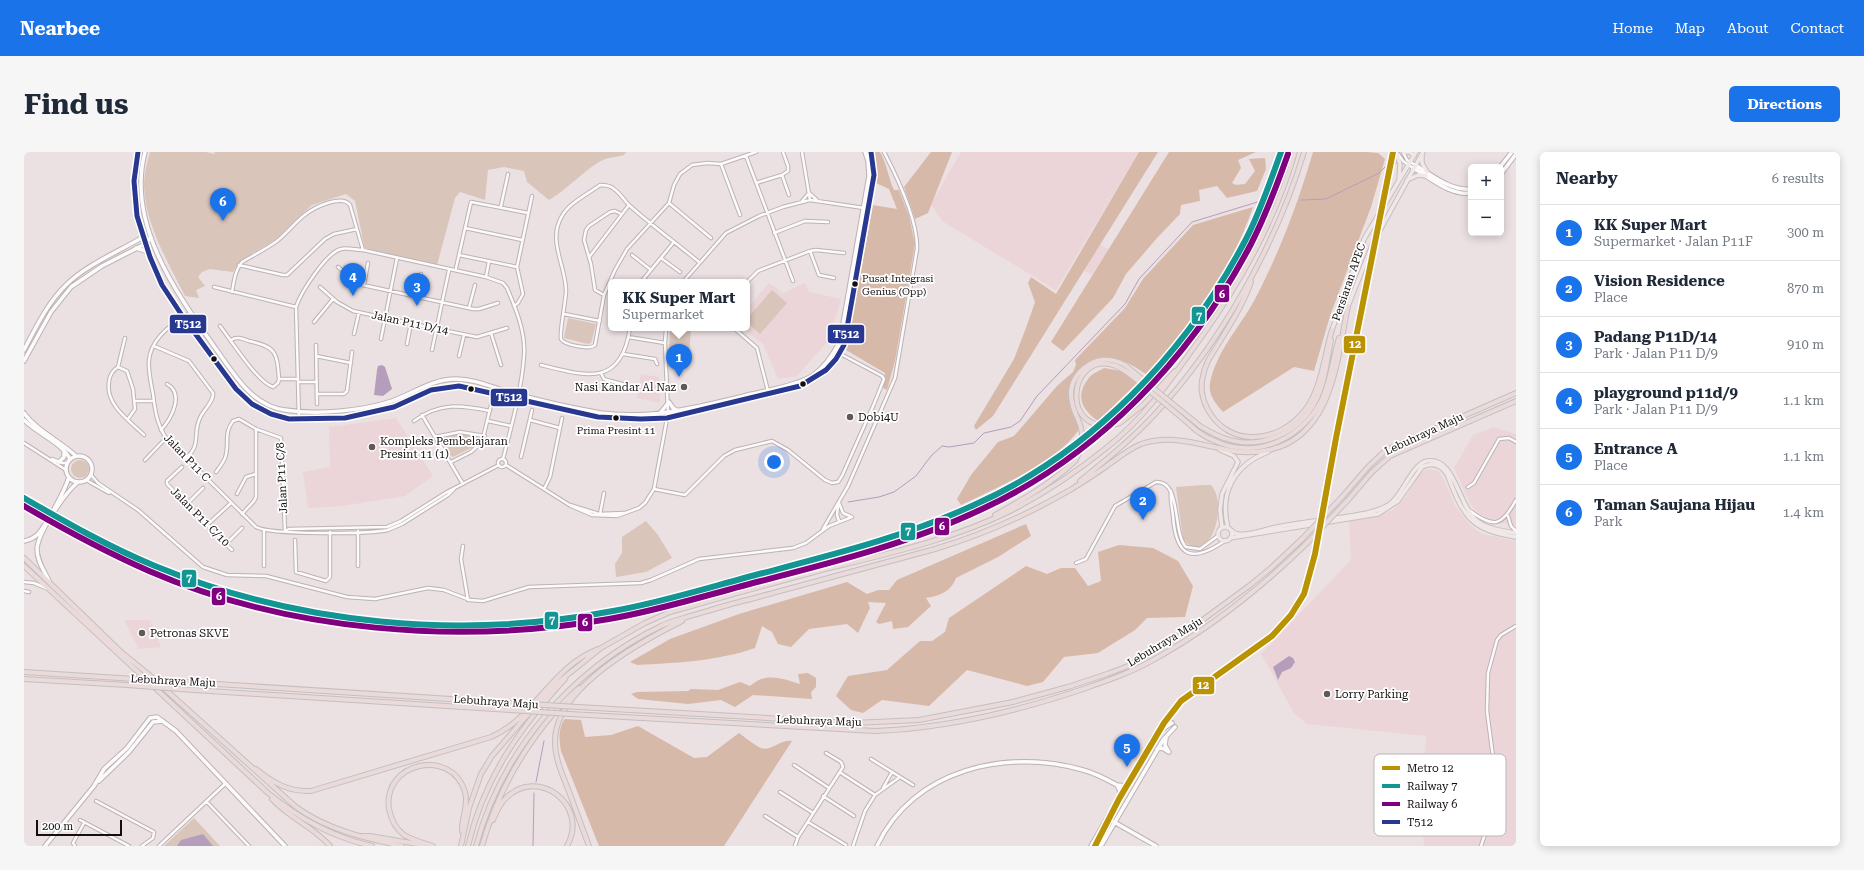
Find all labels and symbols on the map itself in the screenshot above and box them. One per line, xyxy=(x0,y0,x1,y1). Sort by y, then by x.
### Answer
pin: 6 xyxy=(210,188,236,221)
street label: Persiaran APEC xyxy=(1330,241,1369,323)
pin: 4 xyxy=(340,263,366,296)
pin: 3 xyxy=(404,273,430,306)
place label: Pusat Integrasi Genius (Opp) xyxy=(862,273,933,297)
marker: Pusat Integrasi Genius (Opp) xyxy=(850,279,860,289)
line badge: 6 xyxy=(1214,284,1230,303)
text: 6 xyxy=(1219,288,1225,301)
line badge: 7 xyxy=(1191,306,1206,325)
street label: Jalan P11 D/14 xyxy=(370,309,450,338)
text: 7 xyxy=(1196,310,1202,323)
line badge: T512 xyxy=(169,314,207,334)
text: T512 xyxy=(175,318,201,331)
line badge: T512 xyxy=(827,324,865,344)
text: T512 xyxy=(833,328,859,341)
line badge: 12 xyxy=(1343,335,1366,354)
text: 12 xyxy=(1349,338,1361,351)
pin: 1 xyxy=(666,344,692,377)
unlabelled marker xyxy=(209,354,219,364)
unlabelled marker xyxy=(798,379,808,389)
place label: Nasi Kandar Al Naz xyxy=(575,381,676,394)
marker: Nasi Kandar Al Naz xyxy=(679,382,689,392)
unlabelled marker xyxy=(466,384,476,394)
line badge: T512 xyxy=(490,388,528,407)
text: T512 xyxy=(496,391,522,404)
street label: Lebuhraya Maju xyxy=(1383,410,1466,458)
place label: Dobi4U xyxy=(858,411,899,424)
marker: Dobi4U xyxy=(845,412,855,422)
marker: Prima Presint 11 xyxy=(611,413,621,423)
place label: Prima Presint 11 xyxy=(577,425,656,436)
street label: Jalan P11 C xyxy=(161,431,213,485)
place label: Kompleks Pembelajaran Presint 11 (1) xyxy=(380,435,508,461)
street label: Jalan P11 C/8 xyxy=(274,442,290,514)
marker: Kompleks Pembelajaran Presint 11 (1) xyxy=(367,442,377,452)
your location xyxy=(764,452,784,472)
street label: Jalan P11 C/10 xyxy=(168,485,232,549)
pin: 2 xyxy=(1130,487,1156,520)
line badge: 6 xyxy=(934,517,950,536)
text: 6 xyxy=(939,520,945,533)
line badge: 7 xyxy=(900,522,916,541)
text: 7 xyxy=(905,525,911,538)
line badge: 7 xyxy=(181,569,197,588)
text: 7 xyxy=(186,572,192,585)
line badge: 6 xyxy=(211,587,226,606)
text: 6 xyxy=(216,590,222,603)
line badge: 7 xyxy=(544,611,559,630)
line badge: 6 xyxy=(577,613,593,632)
text: 7 xyxy=(549,614,555,627)
street label: Lebuhraya Maju xyxy=(1125,614,1205,670)
text: 6 xyxy=(582,616,588,629)
place label: Petronas SKVE xyxy=(150,627,229,640)
marker: Petronas SKVE xyxy=(137,628,147,638)
street label: Lebuhraya Maju xyxy=(130,672,216,690)
line badge: 12 xyxy=(1192,676,1215,695)
text: 12 xyxy=(1197,679,1209,692)
place label: Lorry Parking xyxy=(1335,688,1409,701)
marker: Lorry Parking xyxy=(1322,689,1332,699)
street label: Lebuhraya Maju xyxy=(453,693,539,711)
street label: Lebuhraya Maju xyxy=(776,713,862,729)
pin: 5 xyxy=(1114,734,1140,767)
legend xyxy=(1374,754,1506,836)
text: Metro 12 xyxy=(1407,762,1454,775)
text: Railway 7 xyxy=(1407,780,1457,793)
text: Railway 6 xyxy=(1407,798,1457,811)
text: T512 xyxy=(1407,816,1433,829)
scale bar xyxy=(36,818,122,837)

